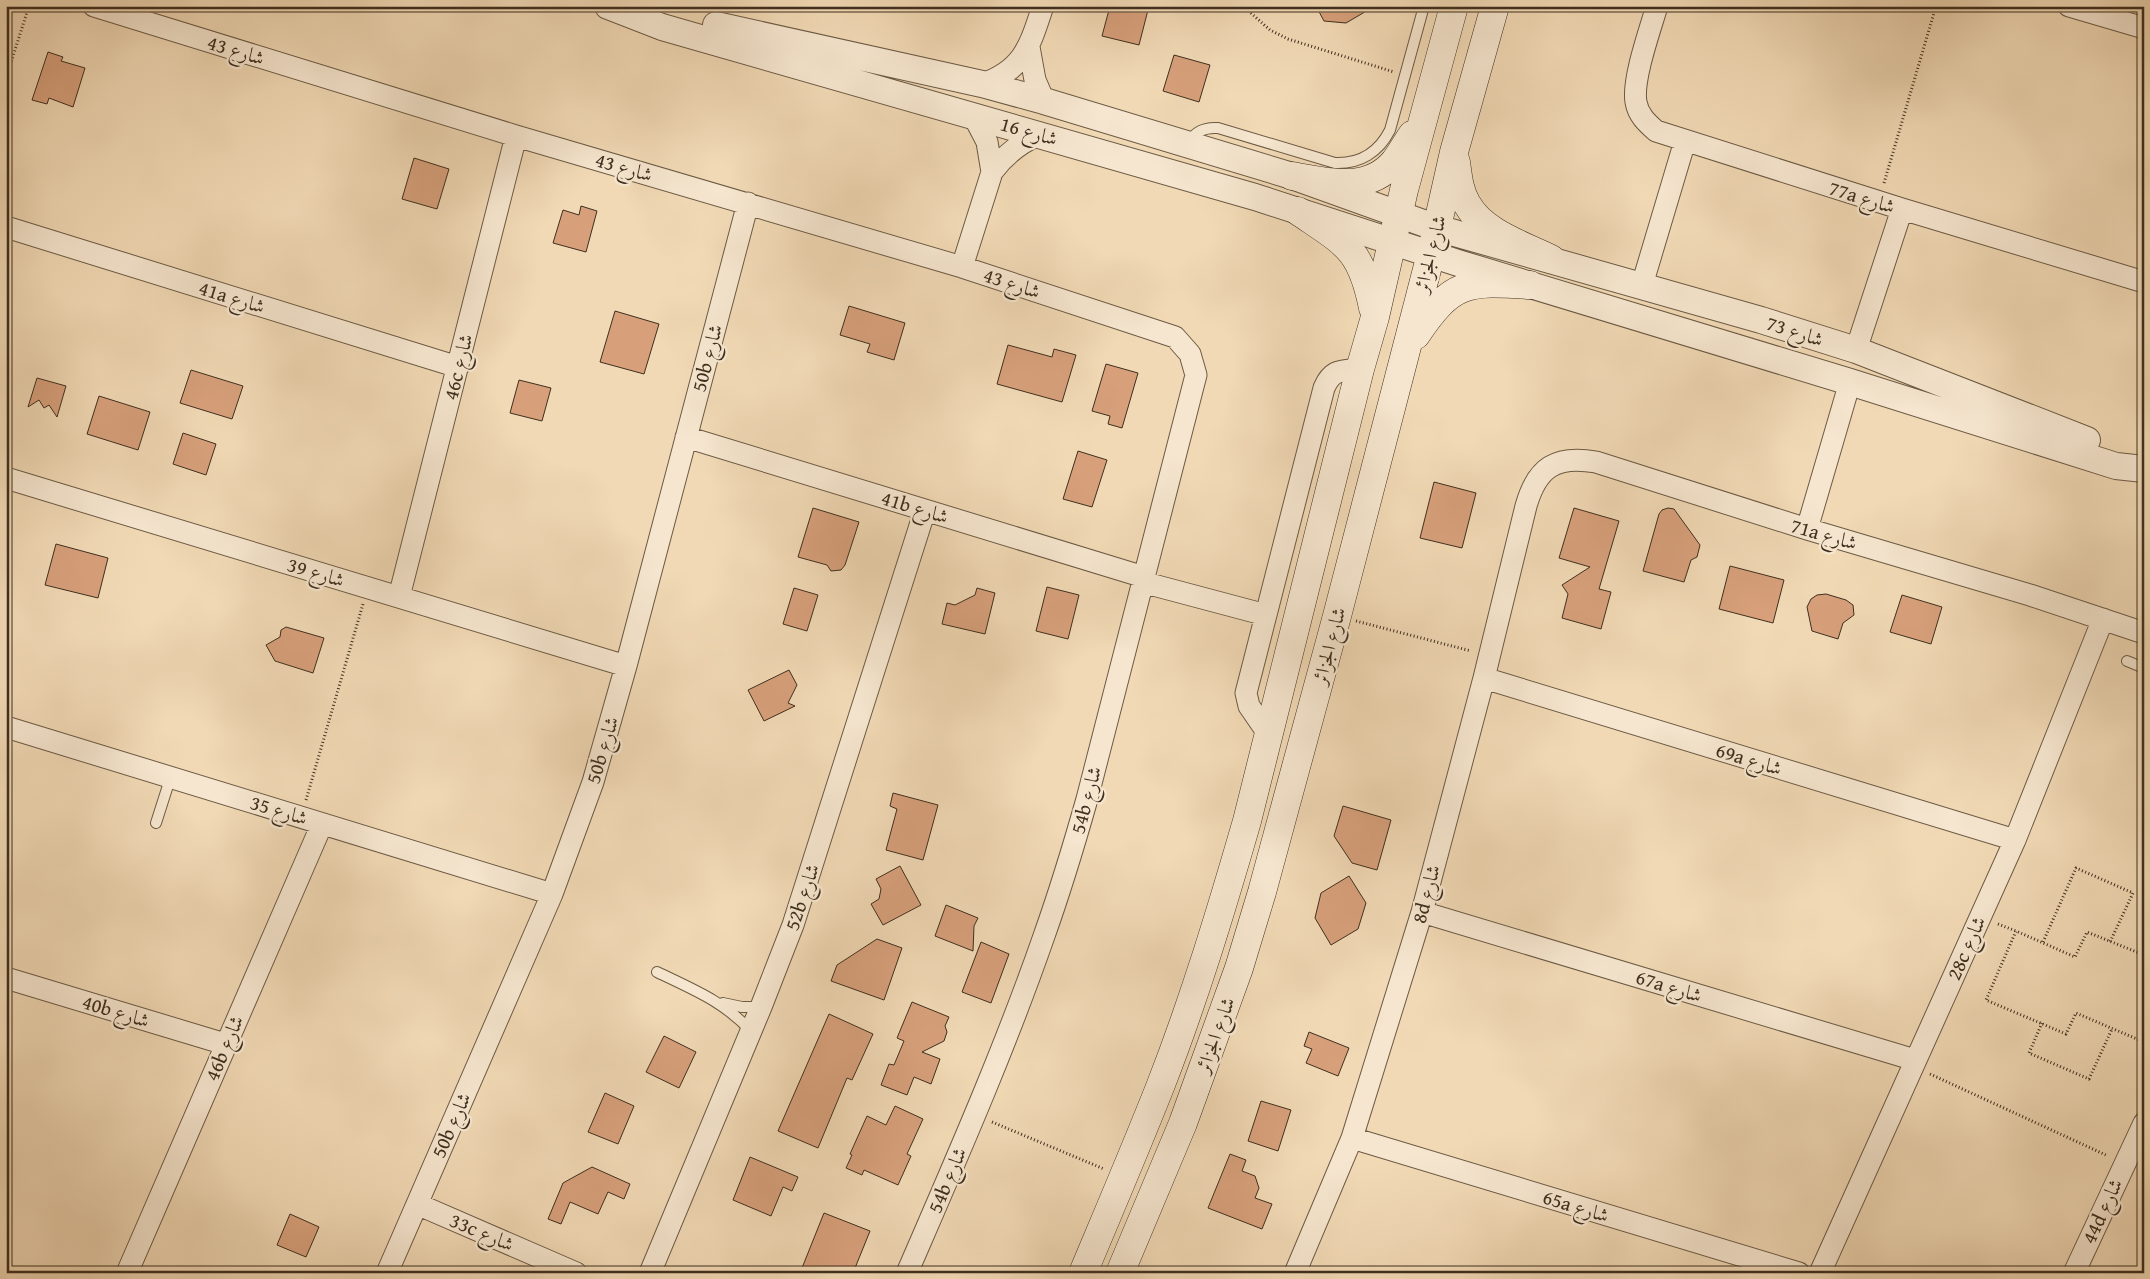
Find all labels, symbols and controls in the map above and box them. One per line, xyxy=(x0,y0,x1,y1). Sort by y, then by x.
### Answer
street label: شارع 43 xyxy=(203,27,268,76)
street label: شارع 16 xyxy=(996,109,1061,156)
street label: شارع 43 xyxy=(591,145,656,192)
street label: 77a شارع xyxy=(1824,173,1899,224)
street label: شارع الجزائر xyxy=(1405,212,1457,299)
street label: شارع 43 xyxy=(979,260,1044,309)
street label: 41a شارع xyxy=(194,273,269,324)
street label: شارع 73 xyxy=(1762,308,1827,357)
street label: 50b شارع xyxy=(684,321,733,396)
street label: 46c شارع xyxy=(435,331,484,404)
street label: 41b شارع xyxy=(877,483,952,534)
street label: 71a شارع xyxy=(1786,510,1861,561)
street label: شارع 39 xyxy=(283,549,348,598)
street label: شارع الجزائر xyxy=(1304,604,1357,691)
street label: 50b شارع xyxy=(578,713,629,788)
street label: 69a شارع xyxy=(1711,735,1786,786)
street label: 54b شارع xyxy=(1063,763,1112,838)
street label: شارع 35 xyxy=(246,787,311,836)
street label: 52b شارع xyxy=(777,860,830,935)
street label: 8d شارع xyxy=(1404,861,1451,927)
street label: 28c شارع xyxy=(1939,911,1996,986)
street label: 67a شارع xyxy=(1631,962,1706,1013)
street label: 40b شارع xyxy=(78,987,153,1038)
street label: شارع الجزائر xyxy=(1187,993,1245,1080)
street label: 46b شارع xyxy=(197,1010,254,1087)
street label: 50b شارع xyxy=(423,1087,481,1164)
street label: 54b شارع xyxy=(920,1142,977,1219)
street label: 44d شارع xyxy=(2074,1173,2133,1250)
street label: 65a شارع xyxy=(1538,1182,1613,1233)
street label: 33c شارع xyxy=(444,1205,519,1262)

